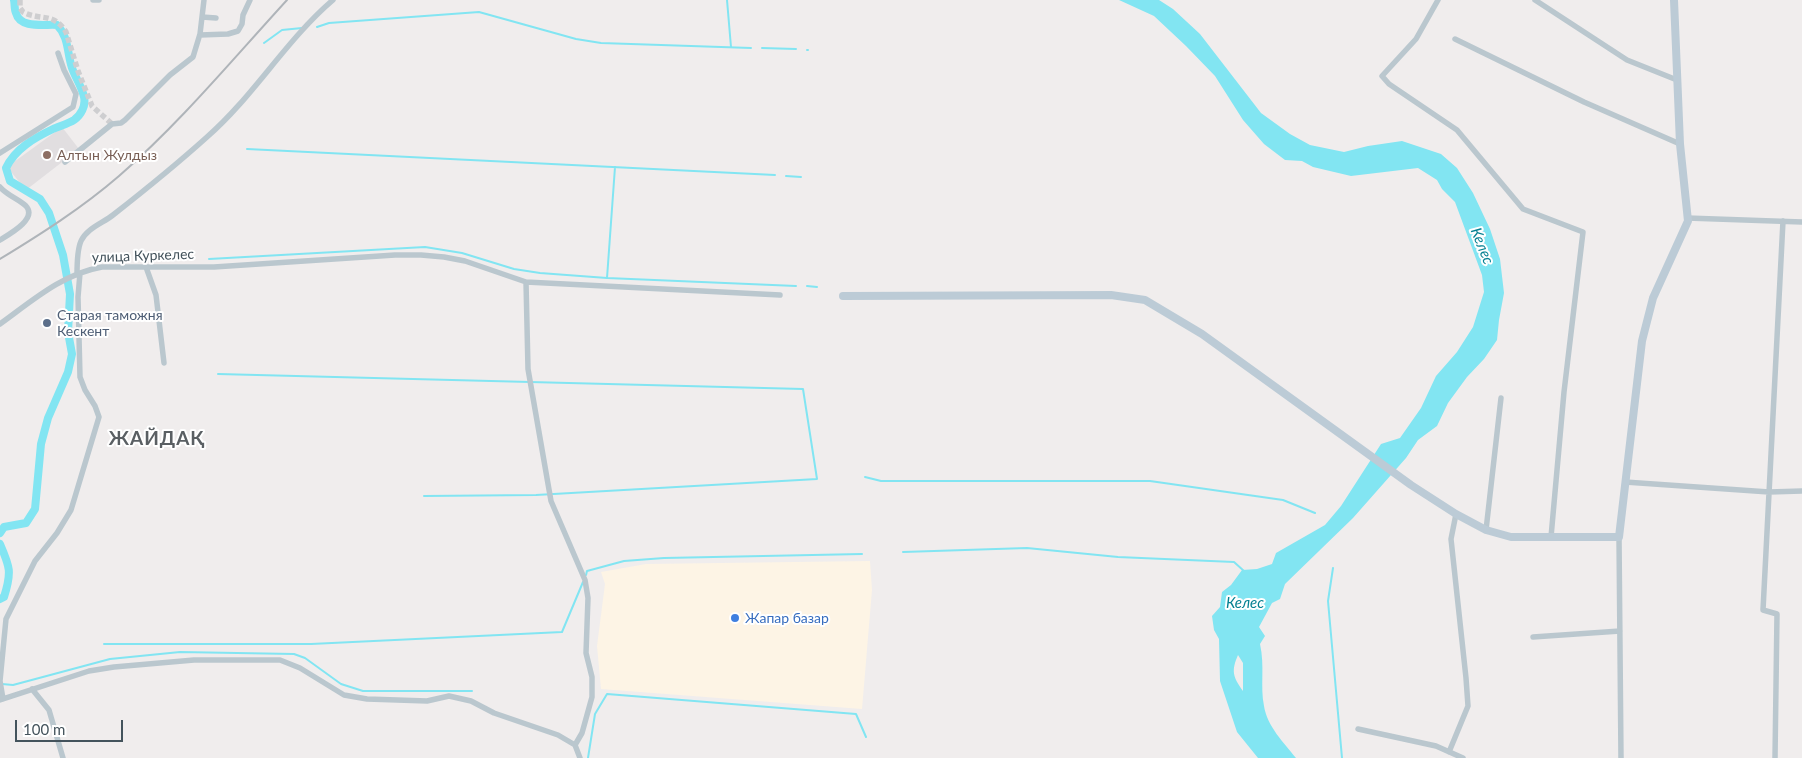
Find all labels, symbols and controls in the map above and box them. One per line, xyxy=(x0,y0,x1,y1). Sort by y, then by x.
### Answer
place label: Алтын Жулдыз xyxy=(57,147,157,163)
marker: Алтын Жулдыз xyxy=(41,149,53,161)
water label: Келес xyxy=(1467,225,1497,267)
street label: улица Куркелес xyxy=(92,246,194,266)
place label: Старая таможня Кескент xyxy=(57,307,163,340)
marker: Старая таможня Кескент xyxy=(41,317,53,329)
district label: ЖАЙДАҚ xyxy=(108,428,206,450)
water label: Келес xyxy=(1226,594,1264,612)
place label: Жапар базар xyxy=(745,610,829,626)
marker: Жапар базар xyxy=(729,612,741,624)
scale bar xyxy=(18,710,125,742)
text: 100 m xyxy=(23,720,65,738)

